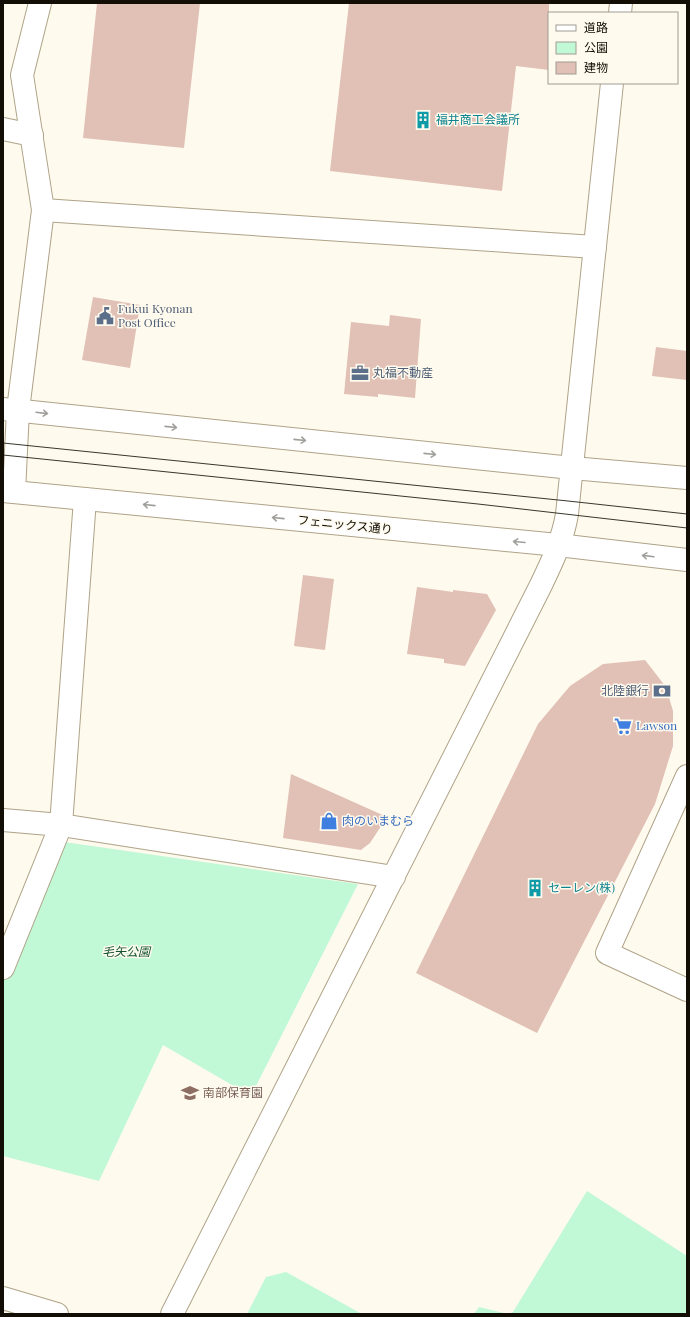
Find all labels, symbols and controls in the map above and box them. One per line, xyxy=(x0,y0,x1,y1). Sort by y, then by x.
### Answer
legend xyxy=(548,12,678,84)
text: 道路 xyxy=(584,19,608,35)
text: 公園 xyxy=(584,39,608,55)
text: 建物 xyxy=(584,59,608,75)
building icon: 福井商工会議所 xyxy=(413,110,433,130)
place label: 福井商工会議所 xyxy=(436,111,520,127)
place label: Fukui Kyonan Post Office xyxy=(118,300,193,330)
public building icon: Fukui Kyonan Post Office xyxy=(95,306,115,326)
office icon: 丸福不動産 xyxy=(350,363,370,383)
place label: 丸福不動産 xyxy=(373,364,433,380)
one-way arrow xyxy=(35,409,48,417)
one-way arrow xyxy=(164,423,177,431)
one-way arrow xyxy=(293,437,306,444)
one-way arrow xyxy=(423,450,436,457)
one-way arrow xyxy=(143,502,156,509)
street label: フェニックス通り xyxy=(297,511,394,537)
one-way arrow xyxy=(272,515,285,522)
one-way arrow xyxy=(513,538,526,545)
one-way arrow xyxy=(642,552,655,559)
bank icon: 北陸銀行 xyxy=(652,681,672,701)
place label: 北陸銀行 xyxy=(601,682,649,698)
supermarket icon: Lawson xyxy=(613,716,633,736)
place label: Lawson xyxy=(636,717,677,733)
shop icon: 肉のいまむら xyxy=(319,811,339,831)
place label: 肉のいまむら xyxy=(342,812,414,828)
building icon: セーレン(株) xyxy=(525,878,545,898)
place label: セーレン(株) xyxy=(548,879,615,895)
park label: 毛矢公園 xyxy=(102,943,152,959)
school or university icon: 南部保育園 xyxy=(180,1083,200,1103)
place label: 南部保育園 xyxy=(203,1084,263,1100)

